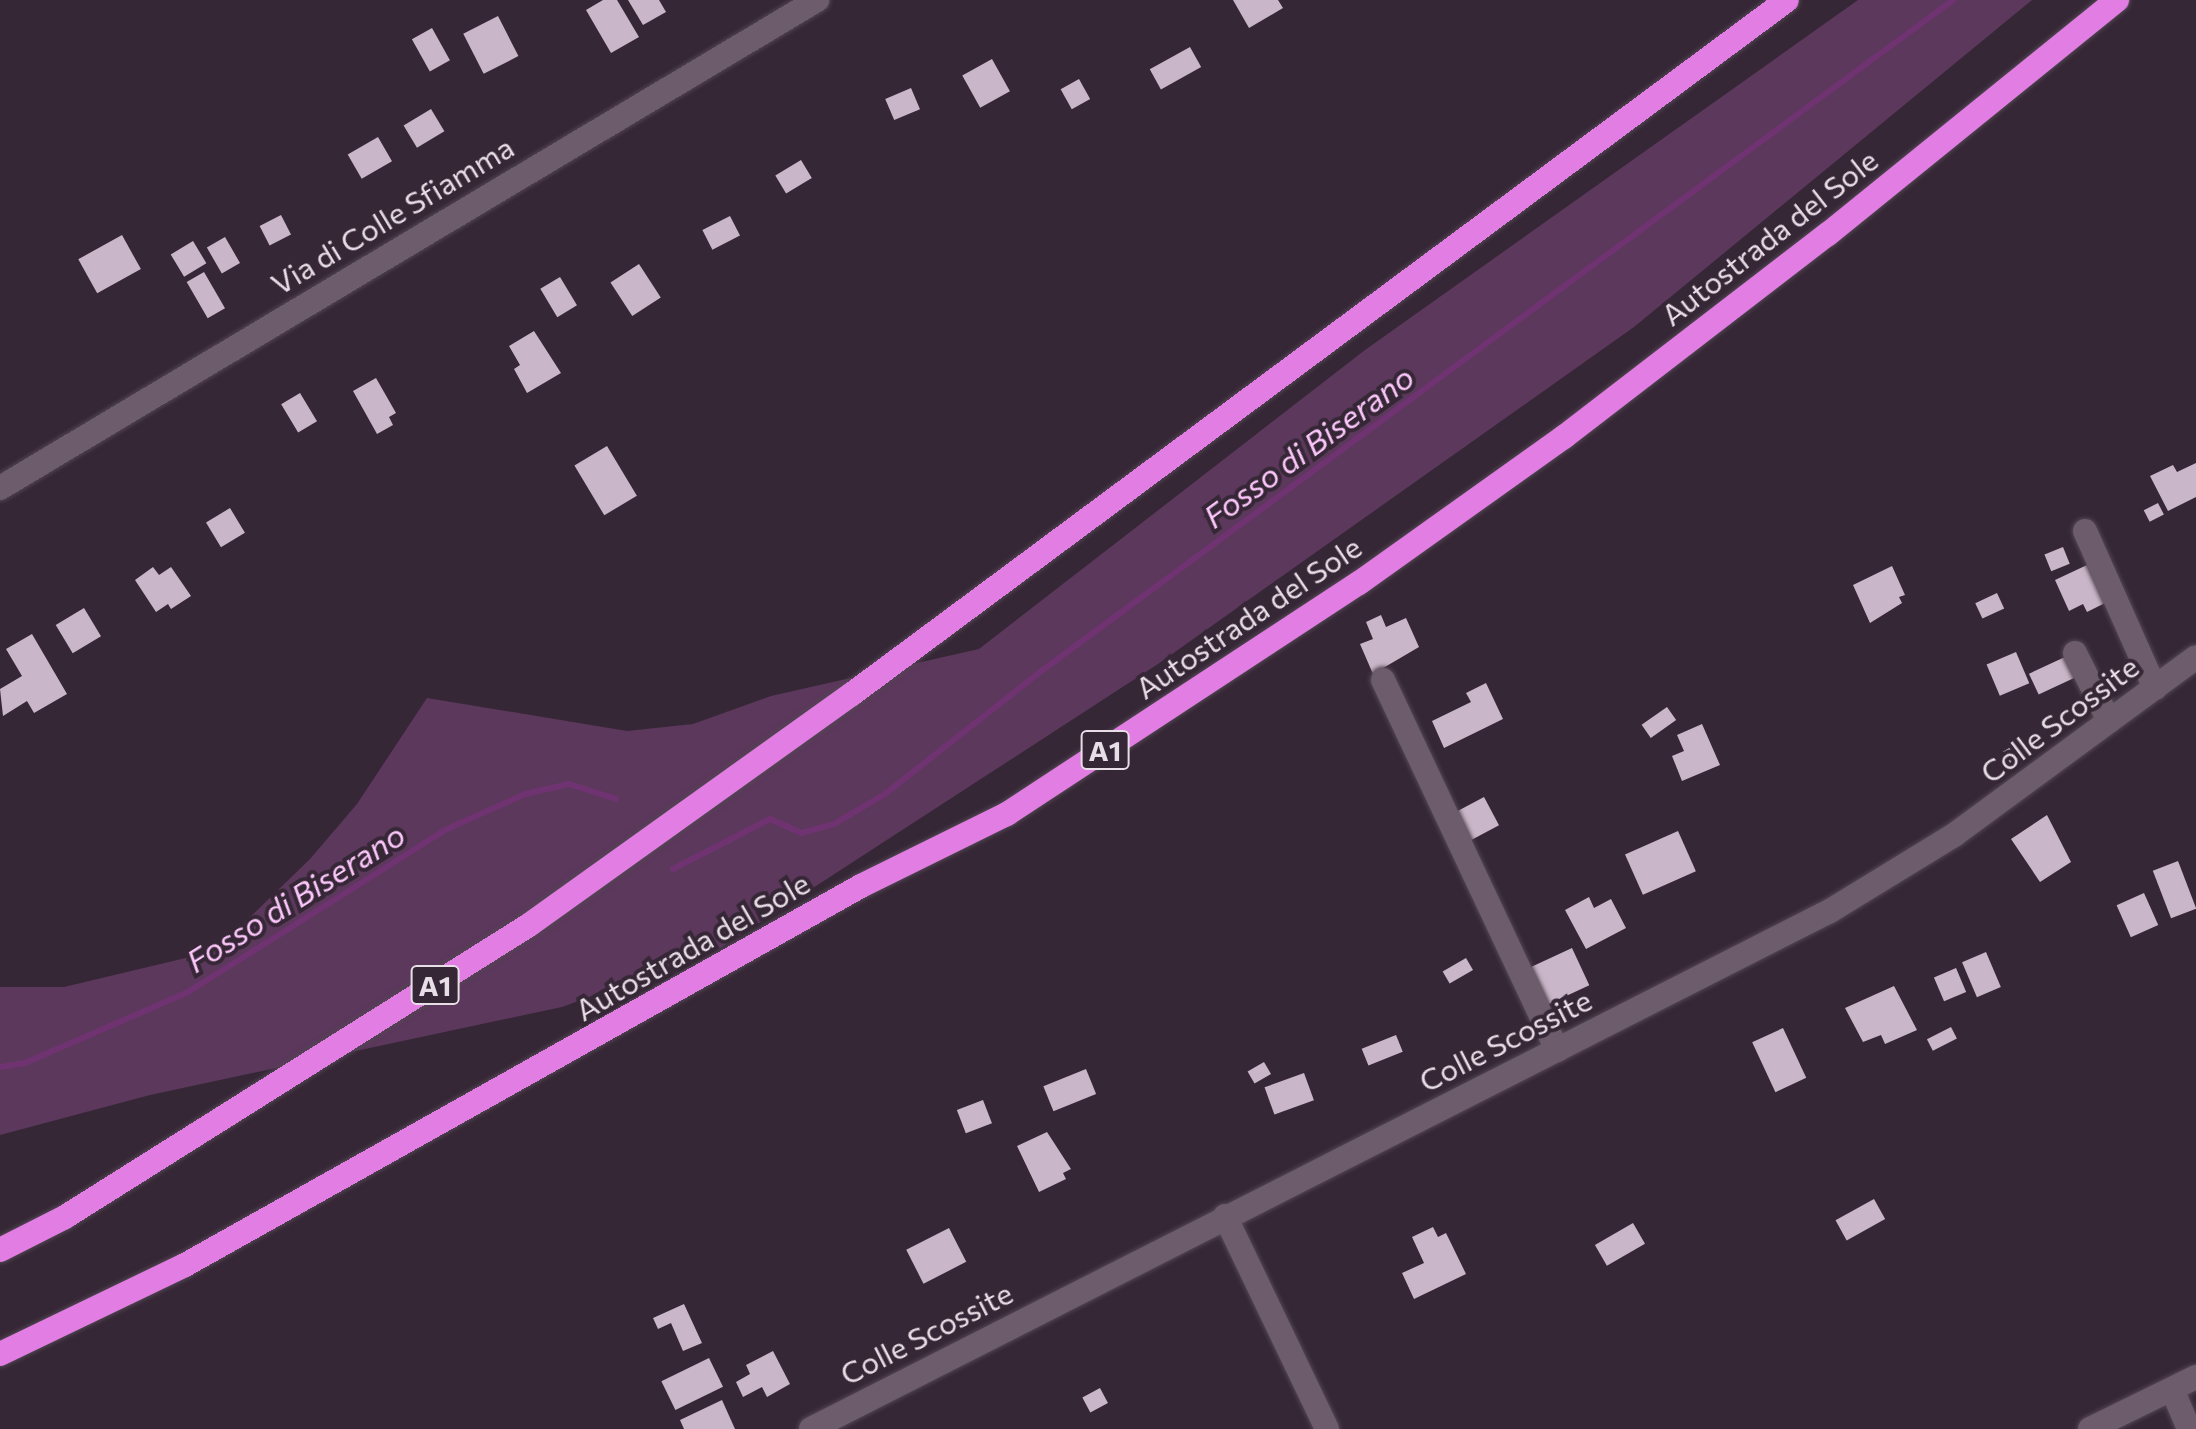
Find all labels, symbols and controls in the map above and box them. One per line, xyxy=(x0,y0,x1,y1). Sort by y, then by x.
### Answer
street label: Via di Colle Sfiamma xyxy=(264,128,520,302)
street label: Autostrada del Sole xyxy=(1654,141,1884,333)
water label: Fosso di Biserano xyxy=(1195,357,1421,535)
street label: Autostrada del Sole xyxy=(1128,528,1368,706)
street label: Colle Scossite xyxy=(1973,648,2145,790)
road number: A1 xyxy=(1079,726,1131,774)
water label: Fosso di Biserano xyxy=(179,814,411,980)
street label: Autostrada del Sole xyxy=(569,864,815,1028)
road number: A1 xyxy=(409,961,461,1009)
street label: Colle Scossite xyxy=(1413,981,1597,1099)
street label: Colle Scossite xyxy=(834,1274,1018,1392)

